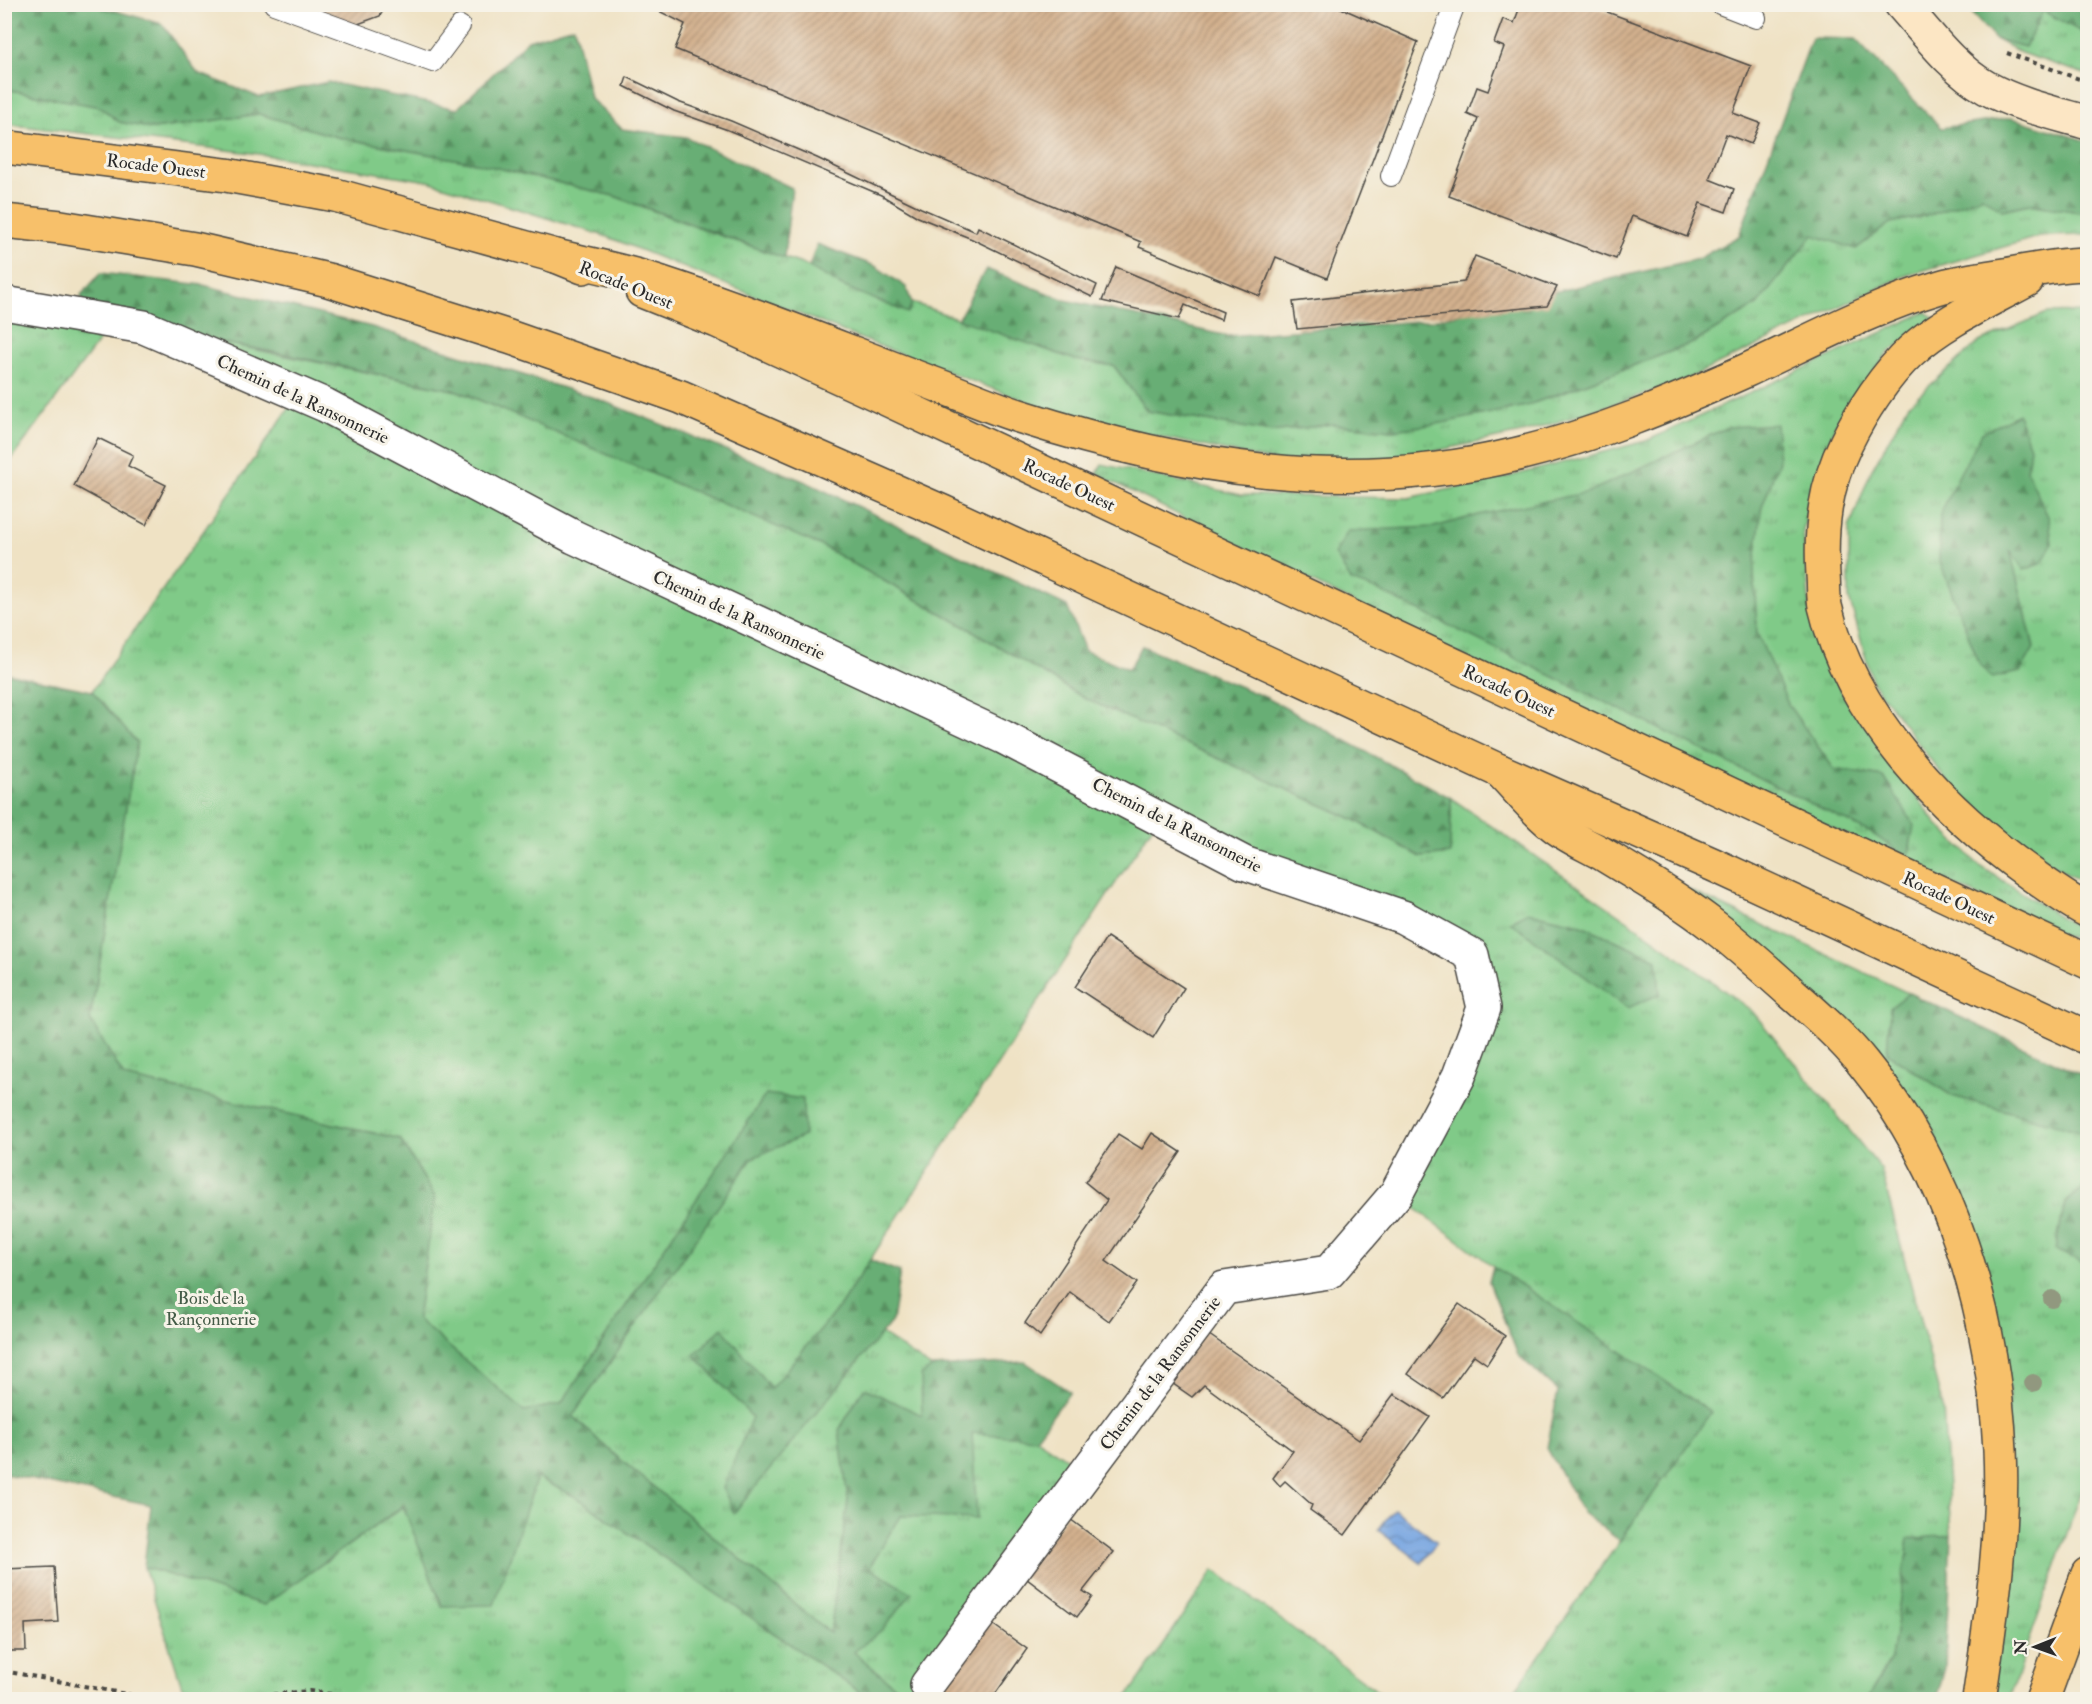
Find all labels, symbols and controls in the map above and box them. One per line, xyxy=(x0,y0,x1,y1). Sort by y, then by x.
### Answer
street label: Rocade Ouest xyxy=(105,149,207,184)
street label: Rocade Ouest xyxy=(575,256,676,315)
street label: Chemin de la Ransonnerie xyxy=(213,349,393,450)
street label: Rocade Ouest xyxy=(1019,454,1119,517)
street label: Chemin de la Ransonnerie xyxy=(649,565,829,666)
street label: Rocade Ouest xyxy=(1459,660,1559,723)
street label: Chemin de la Ransonnerie xyxy=(1088,773,1266,878)
street label: Rocade Ouest xyxy=(1899,867,1999,930)
park label: Bois de la Rançonnerie xyxy=(166,1287,257,1331)
street label: Chemin de la Ransonnerie xyxy=(1095,1291,1226,1455)
north arrow xyxy=(2005,1617,2065,1677)
text: N xyxy=(2011,1639,2031,1656)

